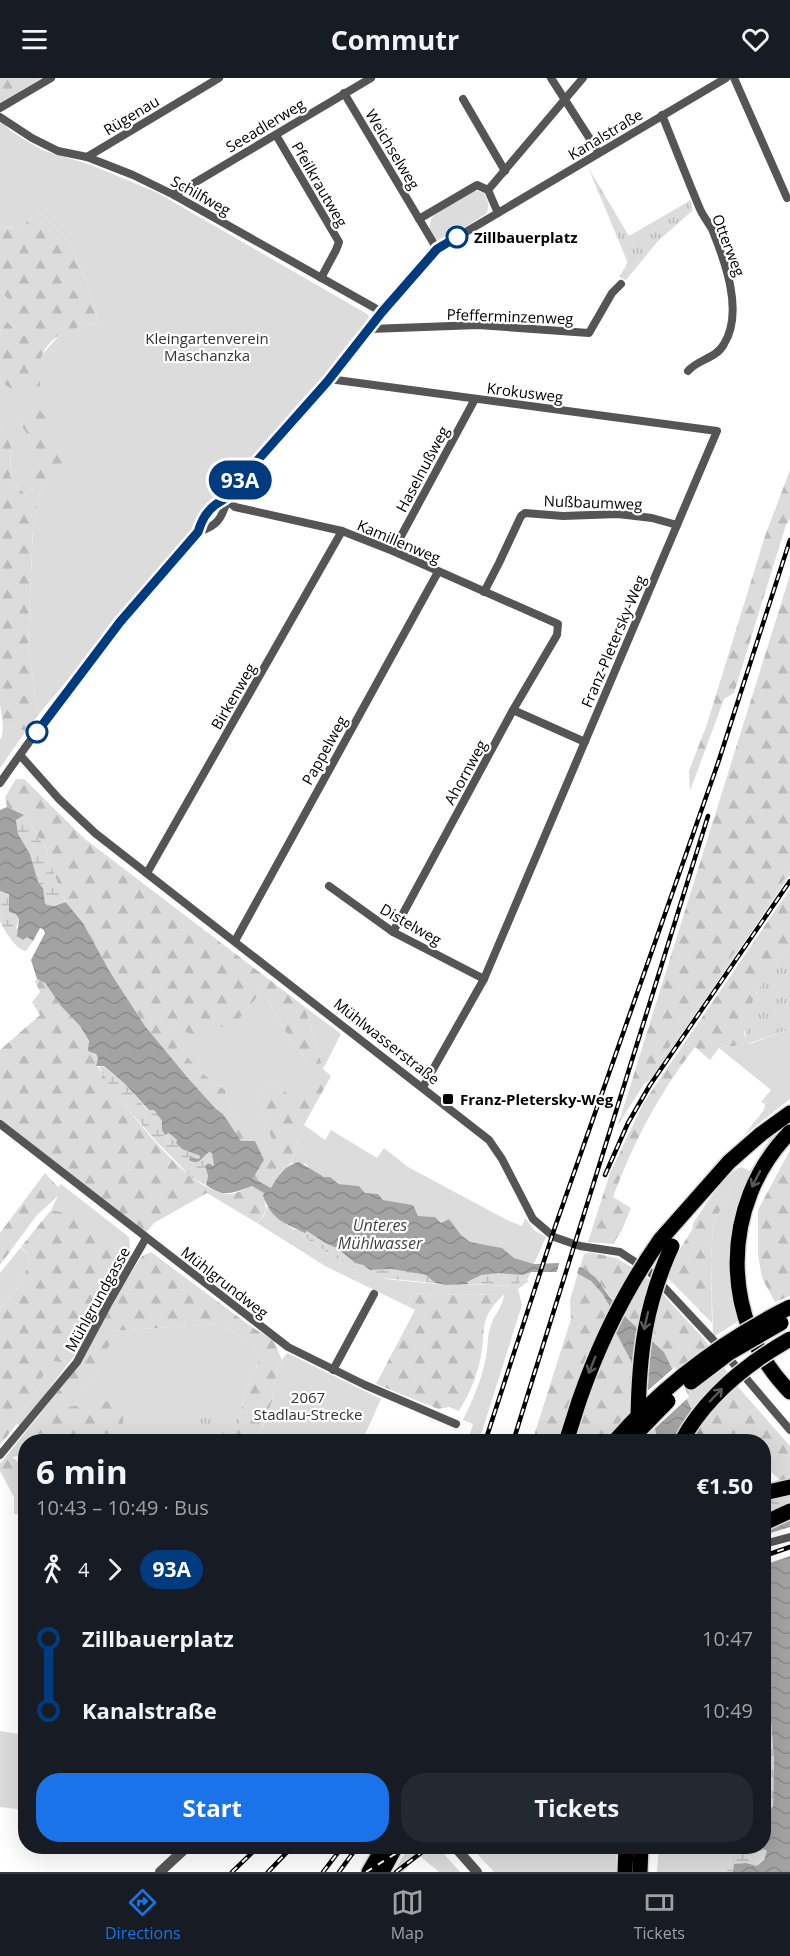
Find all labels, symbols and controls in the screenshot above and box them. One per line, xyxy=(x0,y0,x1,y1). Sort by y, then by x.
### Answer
text: Commutr xyxy=(331,21,459,58)
icon: menu xyxy=(18,23,51,56)
icon: heart xyxy=(739,23,772,56)
street label: Rügenau xyxy=(99,91,163,139)
street label: Seeadlerweg xyxy=(222,93,308,157)
street label: Kanalstraße xyxy=(564,104,646,164)
street label: Weichselweg xyxy=(361,105,425,193)
street label: Pfeilkrautweg xyxy=(288,138,352,230)
street label: Schilfweg xyxy=(168,170,234,220)
street label: Otterweg xyxy=(708,211,750,279)
marker: Zillbauerplatz xyxy=(446,226,468,248)
place label: Zillbauerplatz xyxy=(474,227,577,247)
street label: Pfefferminzenweg xyxy=(446,304,574,328)
park label: Kleingartenverein Maschanzka xyxy=(145,328,269,365)
street label: Krokusweg xyxy=(486,377,564,407)
street label: Haselnußweg xyxy=(391,423,453,515)
line badge: 93A xyxy=(206,460,274,500)
text: 93A xyxy=(221,466,259,494)
street label: Nußbaumweg xyxy=(543,490,643,514)
street label: Kamillenweg xyxy=(354,514,444,568)
street label: Franz-Pletersky-Weg xyxy=(576,572,650,710)
street label: Birkenweg xyxy=(206,659,260,733)
street label: Pappelweg xyxy=(297,712,351,788)
unlabelled marker xyxy=(26,721,48,743)
street label: Ahornweg xyxy=(439,736,491,808)
street label: Distelweg xyxy=(377,898,445,950)
street label: Mühlwasserstraße xyxy=(330,993,444,1089)
place label: Franz-Pletersky-Weg xyxy=(460,1089,614,1109)
marker: Franz-Pletersky-Weg xyxy=(441,1092,455,1106)
one-way arrow xyxy=(750,1170,762,1187)
water label: Unteres Mühlwasser xyxy=(338,1214,423,1254)
street label: Mühlgrundweg xyxy=(177,1242,273,1322)
street label: Mühlgrundgasse xyxy=(60,1243,134,1355)
one-way arrow xyxy=(640,1311,652,1330)
one-way arrow xyxy=(586,1355,597,1374)
park label: 2067 Stadlau-Strecke xyxy=(254,1387,362,1424)
one-way arrow xyxy=(709,1387,723,1402)
text: 6 min xyxy=(36,1449,128,1494)
text: €1.50 xyxy=(696,1470,753,1500)
text: 10:43 – 10:49 · Bus xyxy=(36,1494,209,1521)
icon: walk xyxy=(36,1553,69,1586)
icon: forward xyxy=(98,1553,131,1586)
text: 93A xyxy=(152,1555,191,1583)
text: 4 xyxy=(78,1556,89,1583)
text: Zillbauerplatz xyxy=(82,1623,234,1653)
text: 10:47 xyxy=(702,1625,753,1652)
text: Kanalstraße xyxy=(82,1695,217,1725)
text: 10:49 xyxy=(702,1697,753,1724)
button: Start xyxy=(36,1773,389,1842)
button: Tickets xyxy=(401,1773,753,1842)
tab: Directions xyxy=(105,1886,181,1944)
tab: Map xyxy=(391,1886,424,1944)
tab: Tickets xyxy=(634,1886,685,1944)

